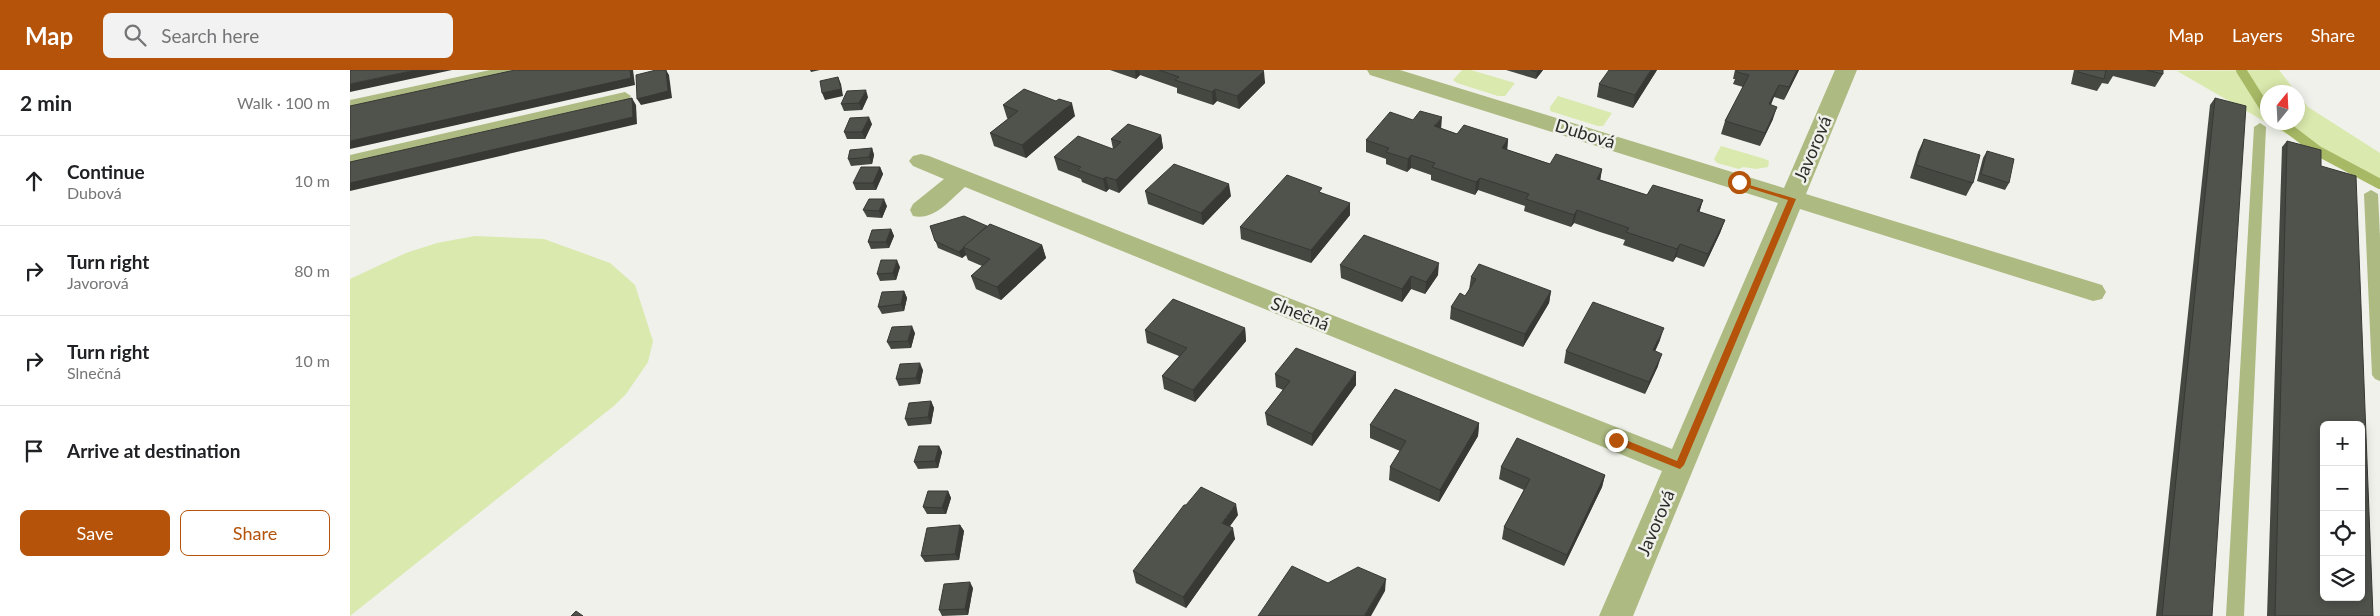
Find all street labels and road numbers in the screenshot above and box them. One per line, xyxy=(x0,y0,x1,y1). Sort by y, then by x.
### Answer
street label: Javorová xyxy=(1788,112,1836,185)
street label: Dubová xyxy=(1553,114,1618,153)
street label: Slnečná xyxy=(1268,291,1333,335)
street label: Javorová xyxy=(1631,486,1679,559)

